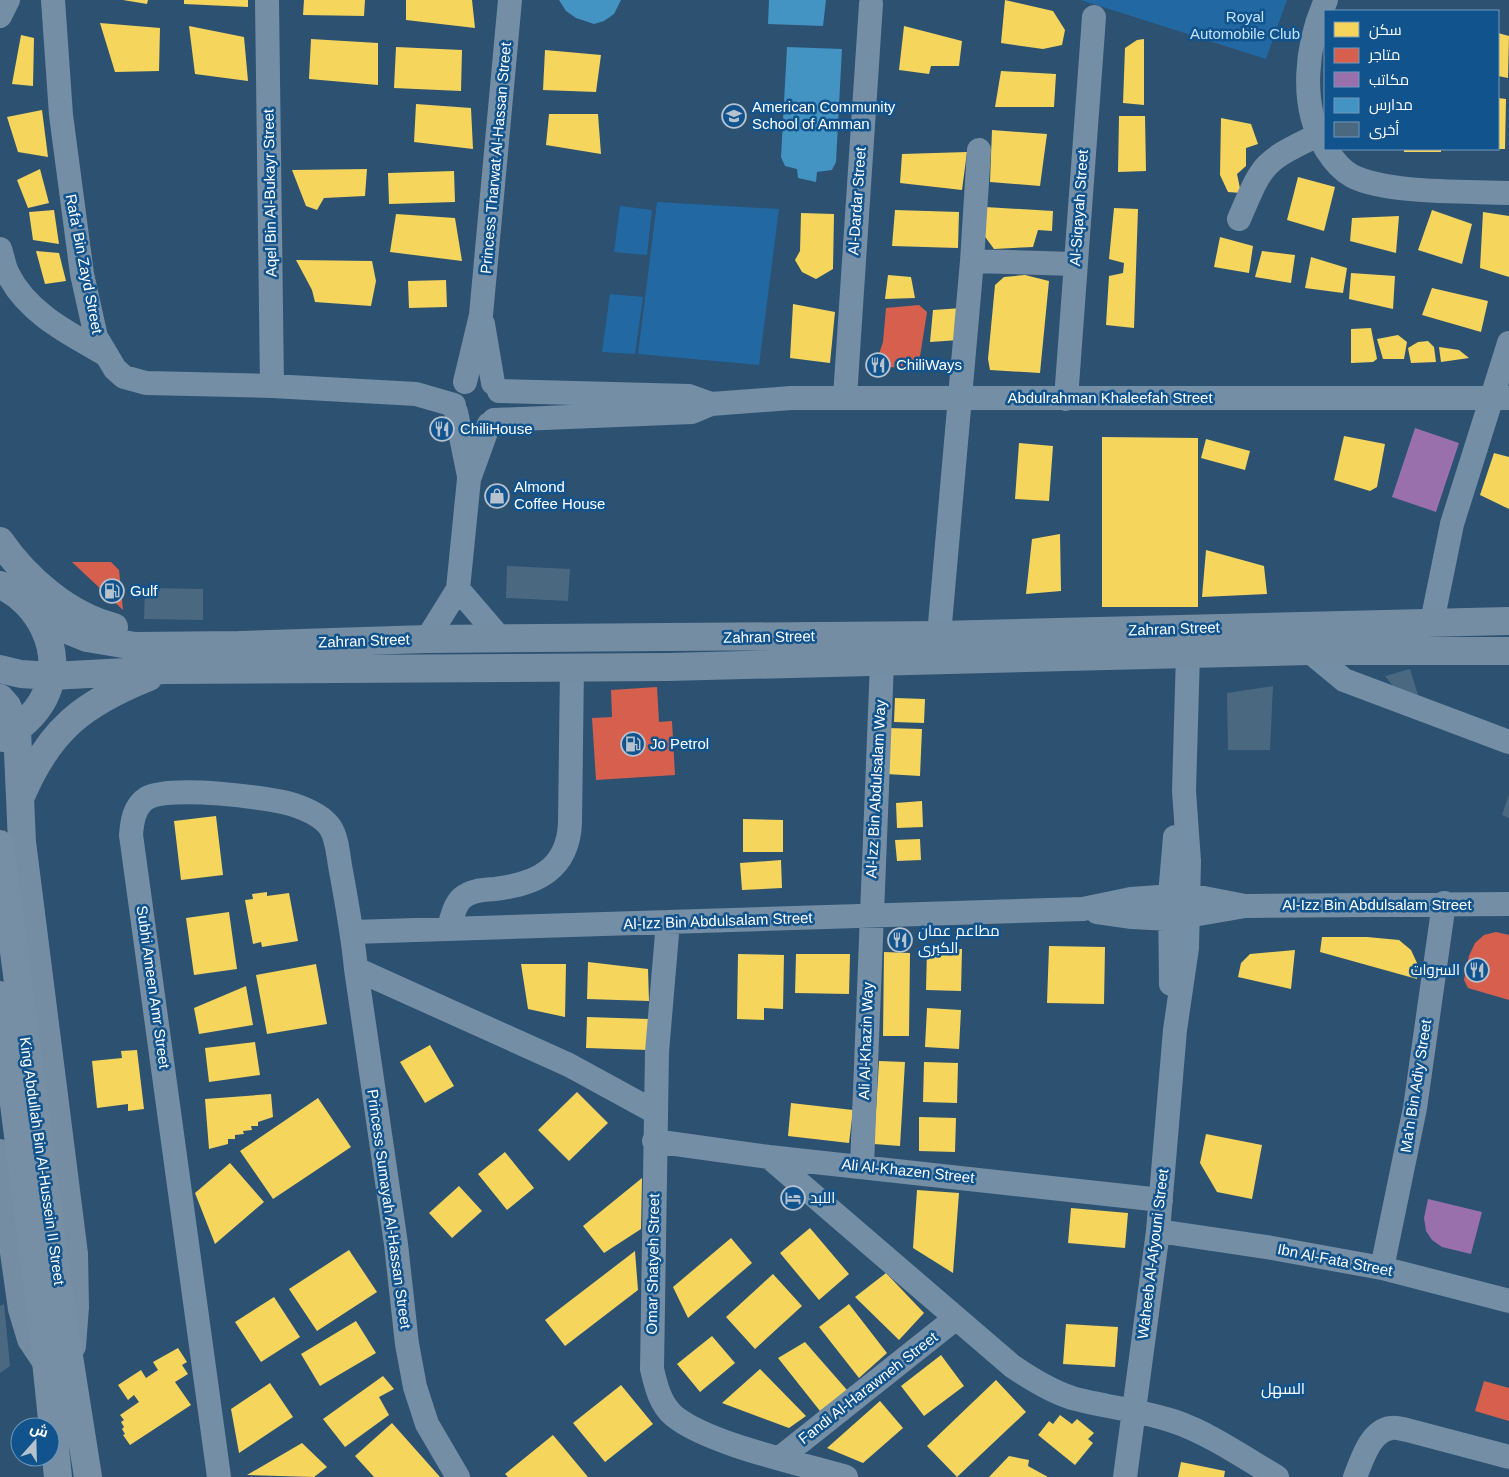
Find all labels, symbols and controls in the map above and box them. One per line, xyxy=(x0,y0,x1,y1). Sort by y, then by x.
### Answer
park label: Royal Automobile Club xyxy=(1190,8,1300,42)
legend xyxy=(1324,10,1499,150)
text: سكن xyxy=(1369,21,1402,40)
street label: Princess Tharwat Al-Hassan Street xyxy=(477,41,514,274)
text: متاجر xyxy=(1368,46,1400,64)
text: مكاتب xyxy=(1369,71,1409,88)
text: مدارس xyxy=(1369,96,1413,115)
place label: American Community School of Amman xyxy=(752,98,896,132)
school or university icon: American Community School of Amman xyxy=(721,103,747,129)
street label: Aqel Bin Al-Bukayr Street xyxy=(260,108,279,277)
text: أخرى xyxy=(1369,120,1399,140)
street label: Al-Dardar Street xyxy=(844,145,869,256)
street label: Al-Siqayah Street xyxy=(1066,148,1091,267)
street label: Rafa' Bin Zayd Street xyxy=(63,193,107,336)
restaurant icon: ChiliWays xyxy=(865,352,891,378)
place label: ChiliWays xyxy=(896,356,962,373)
street label: Abdulrahman Khaleefah Street xyxy=(1007,389,1213,406)
restaurant icon: ChiliHouse xyxy=(429,416,455,442)
place label: ChiliHouse xyxy=(460,420,533,437)
place label: Almond Coffee House xyxy=(514,478,605,512)
shop icon: Almond Coffee House xyxy=(484,483,510,509)
fuel station icon: Gulf xyxy=(99,578,125,604)
place label: Gulf xyxy=(130,582,158,599)
street label: Zahran Street xyxy=(1128,618,1221,639)
street label: Zahran Street xyxy=(723,627,816,646)
street label: Zahran Street xyxy=(318,630,411,651)
street label: Al-Izz Bin Abdulsalam Way xyxy=(862,699,889,879)
fuel station icon: Jo Petrol xyxy=(620,731,646,757)
place label: Jo Petrol xyxy=(650,735,709,752)
street label: Al-Izz Bin Abdulsalam Street xyxy=(1282,896,1472,913)
street label: Subhi Ameen Amr Street xyxy=(134,904,173,1070)
street label: Al-Izz Bin Abdulsalam Street xyxy=(623,909,814,932)
place label: مطاعم عمان الكبرى xyxy=(918,922,1000,958)
restaurant icon: مطاعم عمان الكبرى xyxy=(887,927,913,953)
restaurant icon: السروات xyxy=(1464,957,1490,983)
place label: السروات xyxy=(1411,961,1460,979)
street label: Ali Al-Khazin Way xyxy=(855,981,876,1100)
street label: Ma'n Bin Adiy Street xyxy=(1397,1017,1435,1154)
street label: King Abdullah Bin Al-Hussein II Street xyxy=(17,1036,68,1287)
street label: Princess Sumayah Al-Hassan Street xyxy=(364,1088,415,1331)
street label: Ali Al-Khazen Street xyxy=(841,1155,976,1186)
street label: Waheeb Al-Afyouni Street xyxy=(1134,1167,1171,1340)
hotel icon: اللبد xyxy=(780,1185,806,1211)
place label: اللبد xyxy=(810,1189,835,1206)
street label: Omar Shatyeh Street xyxy=(643,1193,662,1335)
street label: Ibn Al-Fata Street xyxy=(1276,1240,1395,1279)
street label: Fandi Al-Harawneh Street xyxy=(795,1328,941,1447)
district label: السهل xyxy=(1261,1380,1305,1399)
north arrow xyxy=(10,1417,60,1467)
text: ش xyxy=(28,1419,51,1441)

